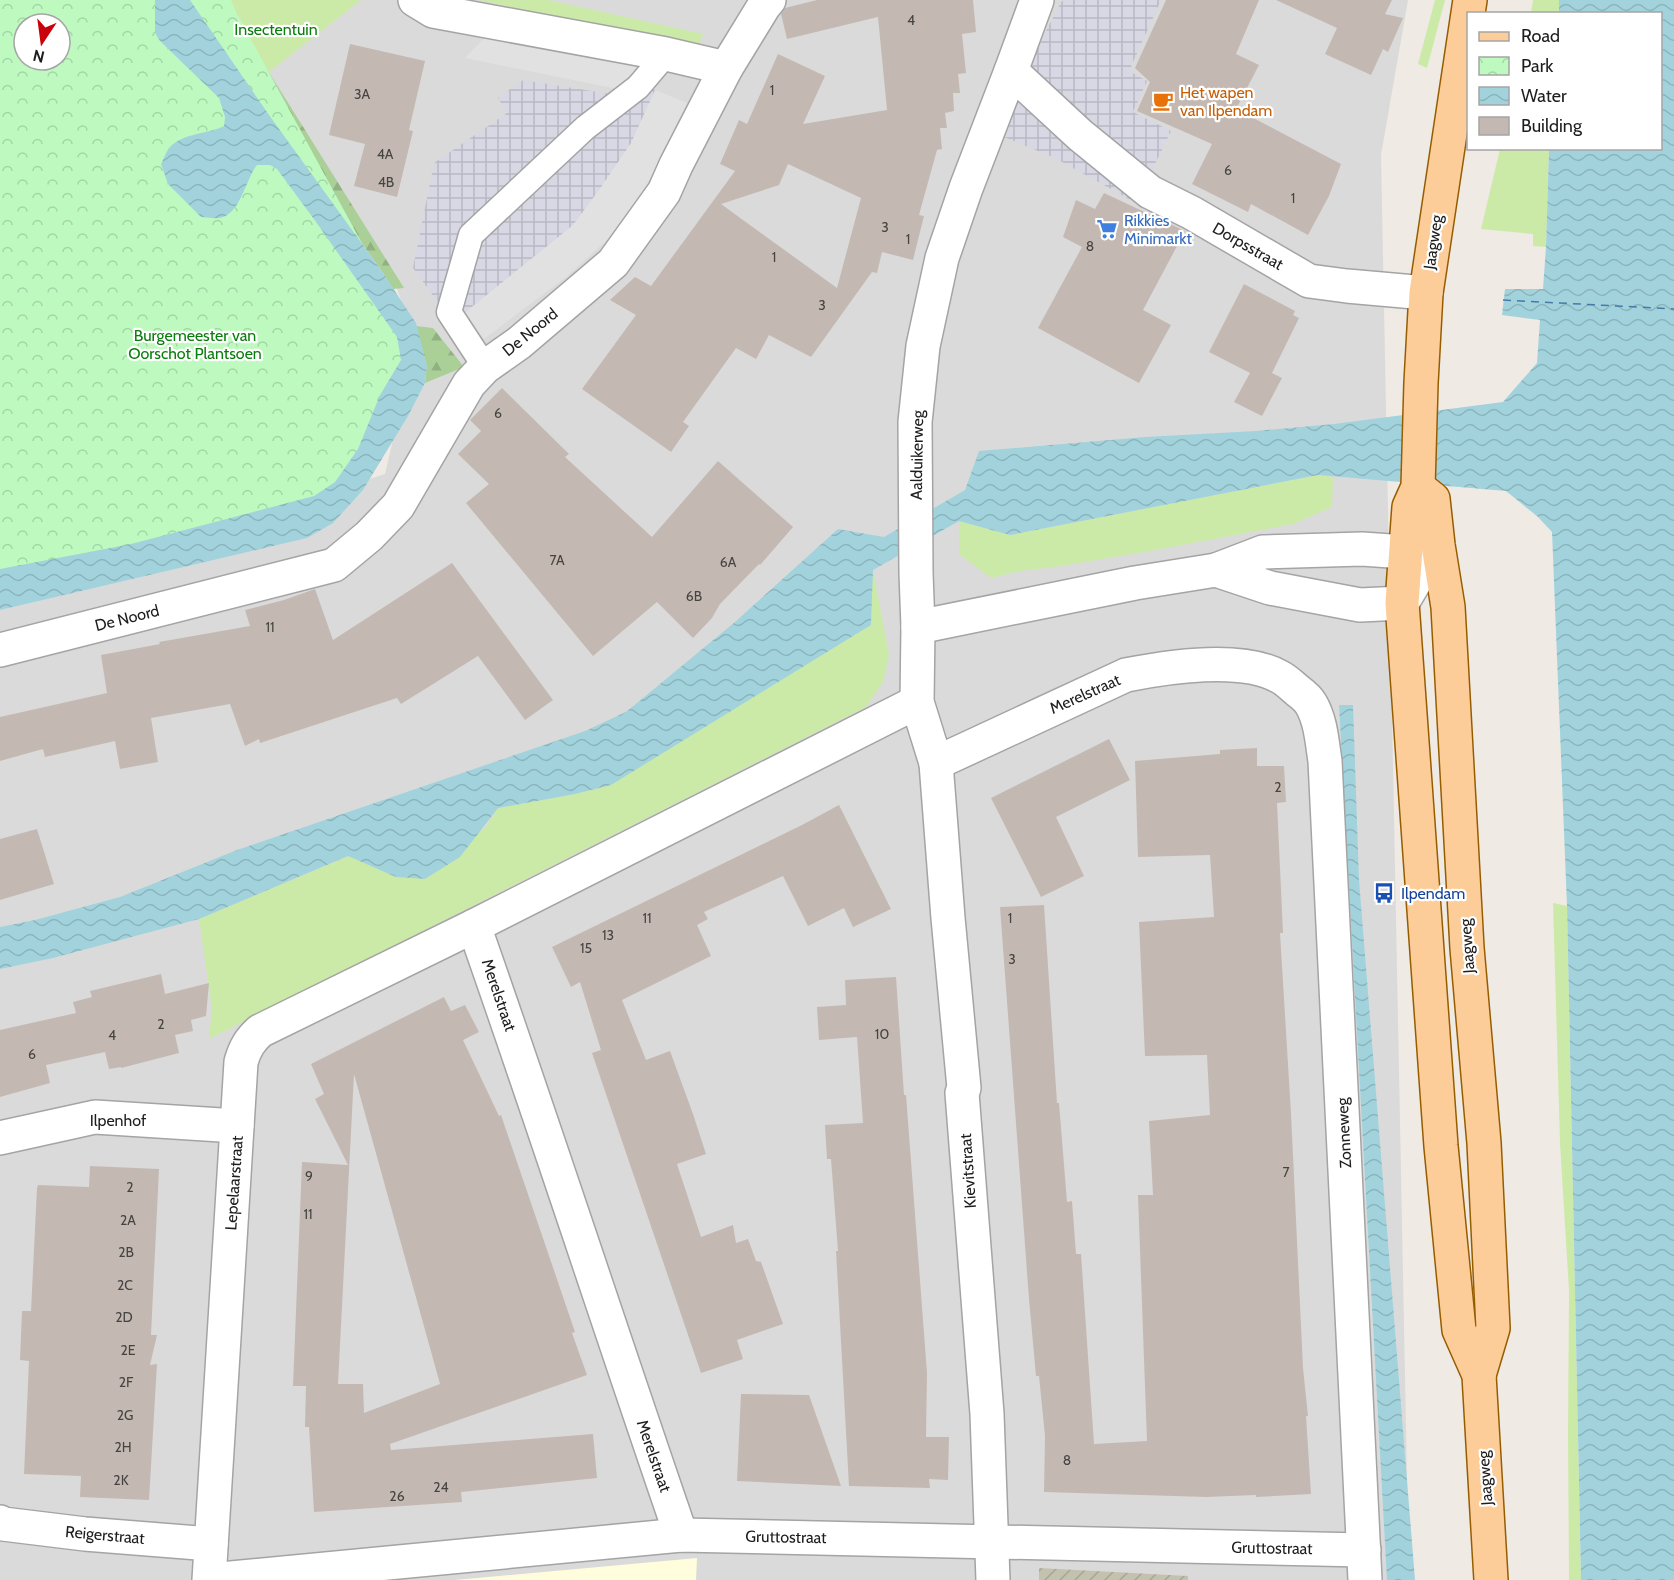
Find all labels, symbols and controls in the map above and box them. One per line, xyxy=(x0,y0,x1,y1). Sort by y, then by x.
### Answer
house number: 4 xyxy=(907,11,915,29)
north arrow xyxy=(12,12,72,72)
legend xyxy=(1467,12,1662,150)
park label: Insectentuin xyxy=(234,20,318,39)
text: Road xyxy=(1521,25,1560,47)
text: N xyxy=(31,46,46,67)
text: Park xyxy=(1521,55,1554,77)
house number: 1 xyxy=(770,81,774,99)
place label: Het wapen van Ilpendam xyxy=(1180,83,1272,120)
house number: 3A xyxy=(354,85,370,103)
text: Water xyxy=(1521,85,1567,107)
cafe icon: Het wapen van Ilpendam xyxy=(1151,89,1175,113)
text: Building xyxy=(1521,115,1583,137)
house number: 4A xyxy=(377,145,394,163)
house number: 6 xyxy=(1224,161,1232,179)
house number: 4B xyxy=(378,173,394,191)
house number: 1 xyxy=(1291,189,1295,207)
place label: Rikkies Minimarkt xyxy=(1124,211,1192,248)
street label: Jaagweg xyxy=(1420,212,1446,272)
supermarket icon: Rikkies Minimarkt xyxy=(1095,217,1119,241)
house number: 3 xyxy=(881,218,889,236)
street label: Dorpsstraat xyxy=(1209,218,1287,274)
house number: 1 xyxy=(906,230,910,248)
house number: 8 xyxy=(1086,237,1094,255)
house number: 1 xyxy=(772,248,776,266)
house number: 3 xyxy=(818,296,826,314)
street label: De Noord xyxy=(498,304,562,360)
park label: Burgemeester van Oorschot Plantsoen xyxy=(128,326,262,363)
house number: 6 xyxy=(494,404,502,422)
street label: Aalduikerweg xyxy=(907,409,927,500)
house number: 7A xyxy=(549,551,565,569)
house number: 6A xyxy=(720,553,737,571)
house number: 6B xyxy=(686,587,702,605)
street label: De Noord xyxy=(93,601,161,635)
house number: 11 xyxy=(265,618,275,636)
street label: Merelstraat xyxy=(1047,670,1124,718)
house number: 2 xyxy=(1274,778,1282,796)
bus stop icon: Ilpendam xyxy=(1372,881,1396,905)
place label: Ilpendam xyxy=(1401,884,1465,903)
house number: 11 xyxy=(642,909,652,927)
house number: 1 xyxy=(1008,909,1012,927)
street label: Jaagweg xyxy=(1456,917,1478,975)
house number: 13 xyxy=(602,926,614,944)
house number: 15 xyxy=(580,939,592,957)
house number: 3 xyxy=(1008,950,1016,968)
street label: Merelstraat xyxy=(478,956,520,1034)
house number: 2 xyxy=(157,1015,165,1033)
house number: 10 xyxy=(875,1025,889,1043)
house number: 4 xyxy=(108,1026,116,1044)
house number: 6 xyxy=(28,1045,36,1063)
street label: Zonneweg xyxy=(1333,1096,1355,1169)
street label: Ilpenhof xyxy=(90,1111,147,1130)
street label: Kievitstraat xyxy=(956,1132,980,1209)
street label: Lepelaarstraat xyxy=(221,1134,247,1231)
house number: 7 xyxy=(1282,1163,1290,1181)
house number: 9 xyxy=(305,1167,313,1185)
house number: 2 xyxy=(126,1178,134,1196)
house number: 11 xyxy=(303,1205,313,1223)
house number: 2A xyxy=(120,1211,136,1229)
house number: 2B xyxy=(118,1243,134,1261)
house number: 2C xyxy=(117,1276,133,1294)
house number: 2D xyxy=(115,1308,133,1326)
house number: 2E xyxy=(120,1341,136,1359)
house number: 2F xyxy=(119,1373,134,1391)
house number: 2G xyxy=(117,1406,133,1424)
street label: Merelstraat xyxy=(633,1417,675,1495)
house number: 2H xyxy=(114,1438,132,1456)
street label: Jaagweg xyxy=(1474,1449,1496,1507)
house number: 8 xyxy=(1063,1451,1071,1469)
house number: 2K xyxy=(113,1471,129,1489)
house number: 24 xyxy=(433,1478,449,1496)
house number: 26 xyxy=(389,1487,405,1505)
street label: Reigerstraat xyxy=(64,1522,146,1548)
street label: Gruttostraat xyxy=(745,1527,827,1547)
street label: Gruttostraat xyxy=(1231,1538,1313,1558)

